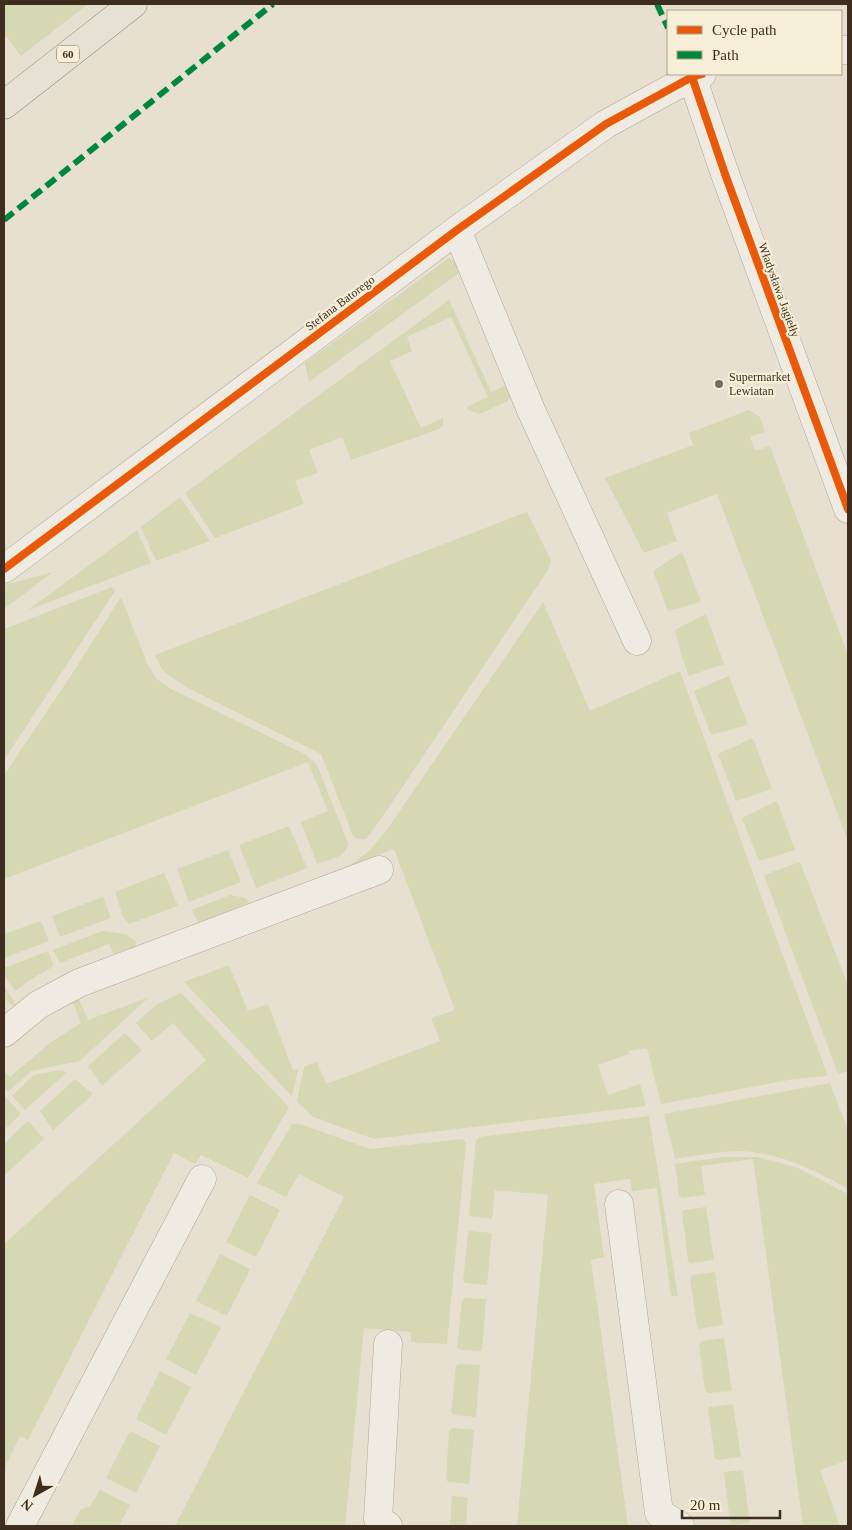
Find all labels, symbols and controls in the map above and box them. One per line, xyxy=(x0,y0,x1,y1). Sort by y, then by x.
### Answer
legend xyxy=(667,10,842,75)
text: Cycle path xyxy=(712,22,777,38)
road number: 60 xyxy=(57,46,79,62)
text: Path xyxy=(712,47,739,63)
street label: Władysława Jagiełły xyxy=(755,241,803,339)
street label: Stefana Batorego xyxy=(303,272,377,334)
place label: Supermarket Lewiatan xyxy=(729,370,791,398)
marker: Supermarket Lewiatan xyxy=(713,378,725,390)
north arrow xyxy=(10,1470,60,1520)
scale bar xyxy=(682,1488,780,1520)
text: N xyxy=(18,1496,36,1514)
text: 20 m xyxy=(690,1497,721,1513)

